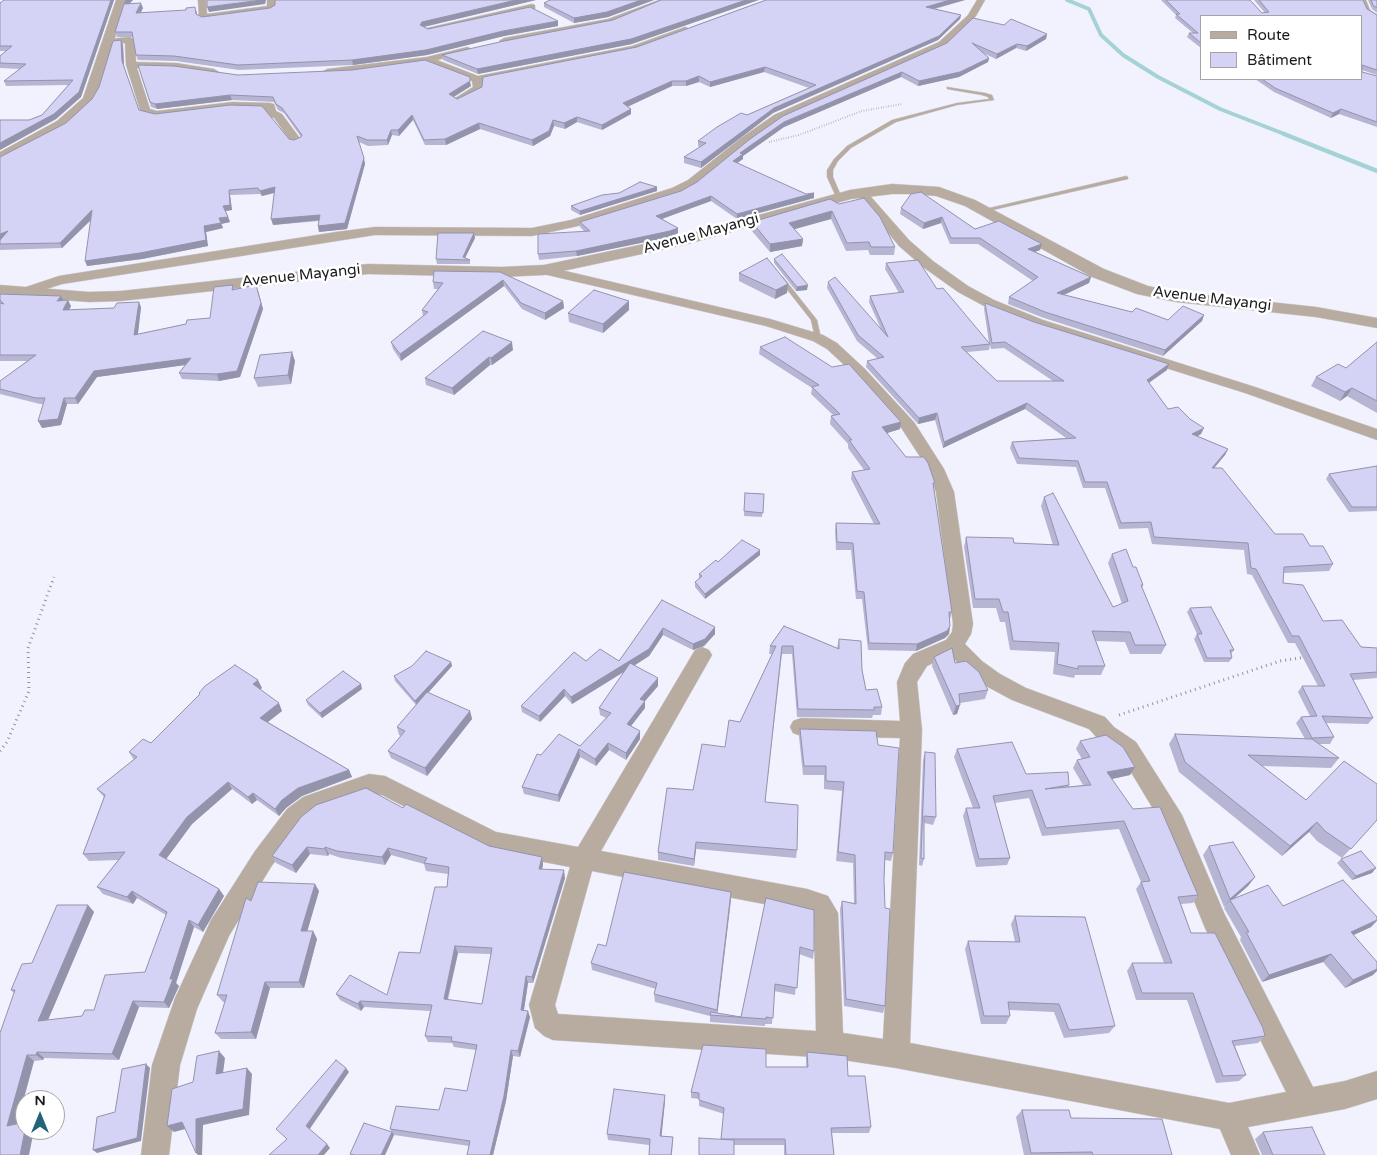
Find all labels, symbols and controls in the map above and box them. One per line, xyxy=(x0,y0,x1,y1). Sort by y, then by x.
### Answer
legend xyxy=(1200,15,1362,80)
text: Route xyxy=(1247,26,1290,44)
text: Bâtiment xyxy=(1247,51,1312,69)
street label: Avenue Mayangi xyxy=(641,210,761,258)
street label: Avenue Mayangi xyxy=(241,261,361,291)
street label: Avenue Mayangi xyxy=(1152,283,1272,315)
north arrow xyxy=(15,1090,65,1140)
text: N xyxy=(34,1092,46,1109)

